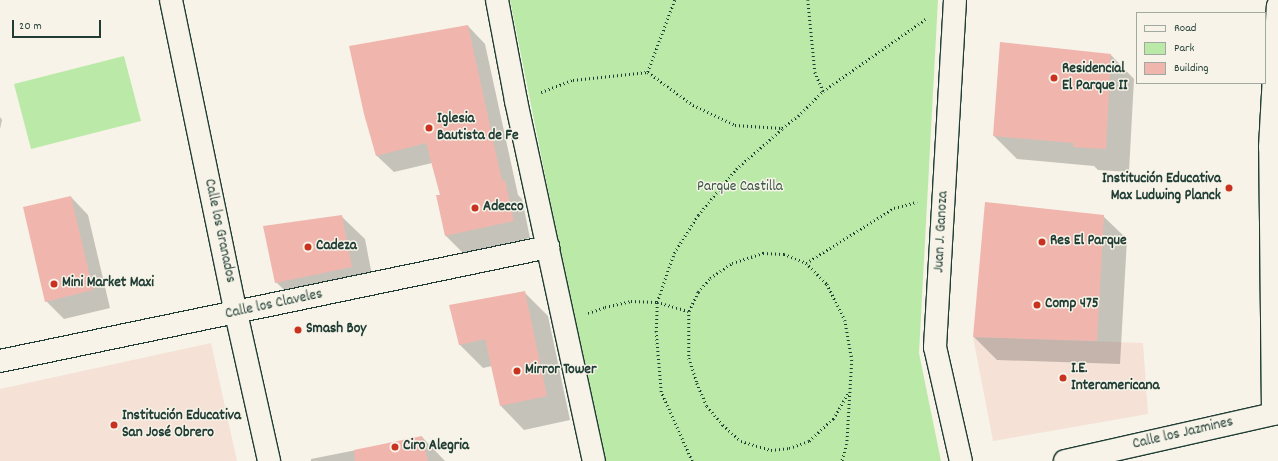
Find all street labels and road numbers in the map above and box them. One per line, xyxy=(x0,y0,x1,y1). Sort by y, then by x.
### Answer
street label: Calle los Granados xyxy=(199,177,239,285)
street label: Juan J. Ganoza xyxy=(931,191,953,273)
street label: Calle los Claveles xyxy=(224,286,324,324)
street label: Calle los Jazmines xyxy=(1131,414,1235,454)

